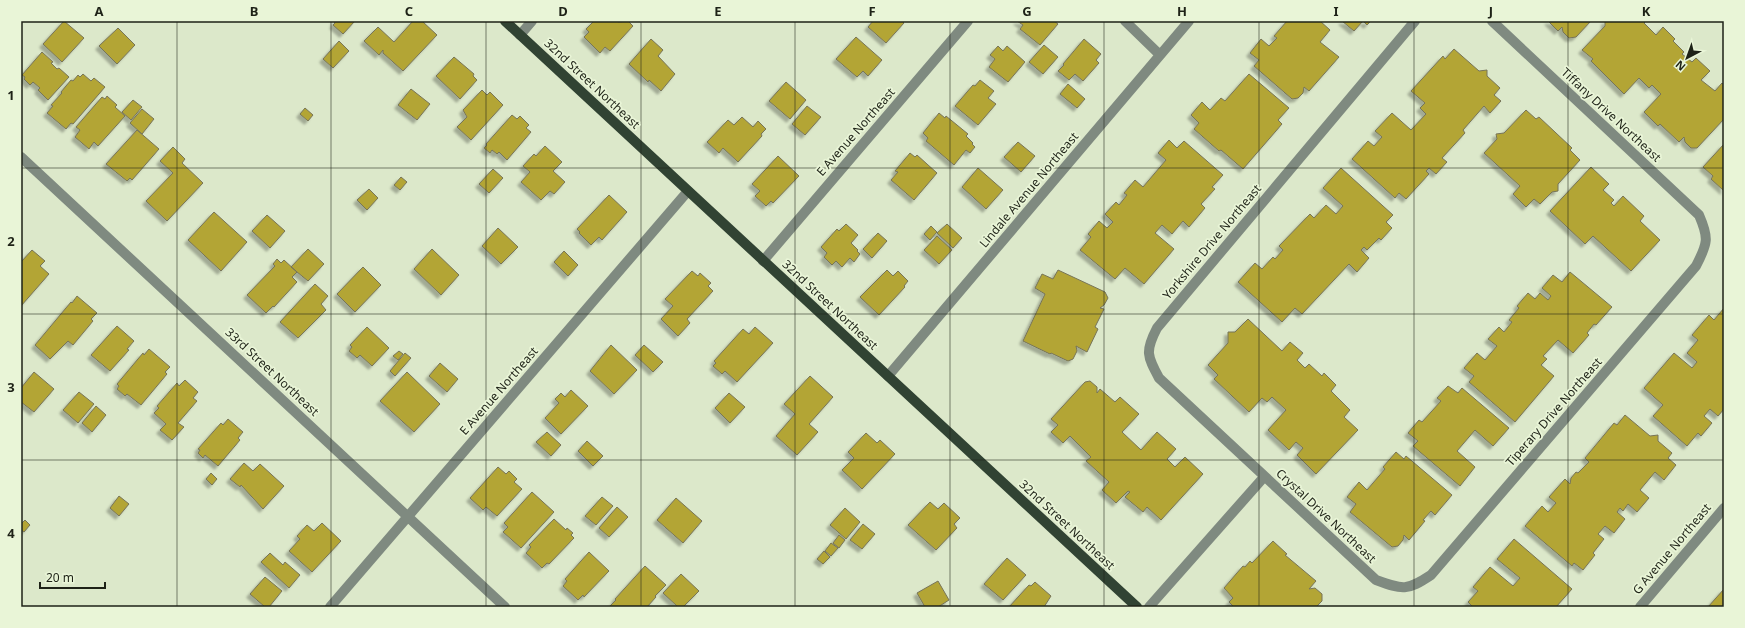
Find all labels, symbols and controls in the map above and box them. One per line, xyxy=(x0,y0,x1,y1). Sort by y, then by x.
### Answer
text: A xyxy=(95,2,104,20)
text: B xyxy=(250,2,258,20)
text: C xyxy=(405,2,413,20)
text: D xyxy=(558,2,568,20)
text: E xyxy=(714,2,722,20)
text: F xyxy=(868,2,876,20)
text: G xyxy=(1022,2,1032,20)
text: H xyxy=(1177,2,1187,20)
text: I xyxy=(1333,2,1339,20)
text: J xyxy=(1488,2,1493,20)
text: K xyxy=(1642,2,1651,20)
street label: 32nd Street Northeast xyxy=(541,35,644,133)
north arrow xyxy=(1667,38,1707,78)
text: N xyxy=(1672,57,1688,75)
street label: Tiffany Drive Northeast xyxy=(1558,64,1665,166)
street label: E Avenue Northeast xyxy=(813,83,899,179)
text: 1 xyxy=(7,86,15,104)
street label: Lindale Avenue Northeast xyxy=(975,128,1082,251)
street label: Yorkshire Drive Northeast xyxy=(1158,180,1265,303)
text: 2 xyxy=(7,232,15,250)
street label: 32nd Street Northeast xyxy=(779,256,882,354)
street label: 33rd Street Northeast xyxy=(222,324,323,420)
street label: E Avenue Northeast xyxy=(456,342,542,438)
street label: Tiperary Drive Northeast xyxy=(1502,353,1606,470)
text: 3 xyxy=(7,378,15,396)
street label: Crystal Drive Northeast xyxy=(1273,465,1381,567)
street label: 32nd Street Northeast xyxy=(1016,476,1119,574)
street label: G Avenue Northeast xyxy=(1629,499,1715,598)
text: 4 xyxy=(7,524,15,542)
scale bar xyxy=(40,564,105,590)
text: 20 m xyxy=(46,569,74,586)

